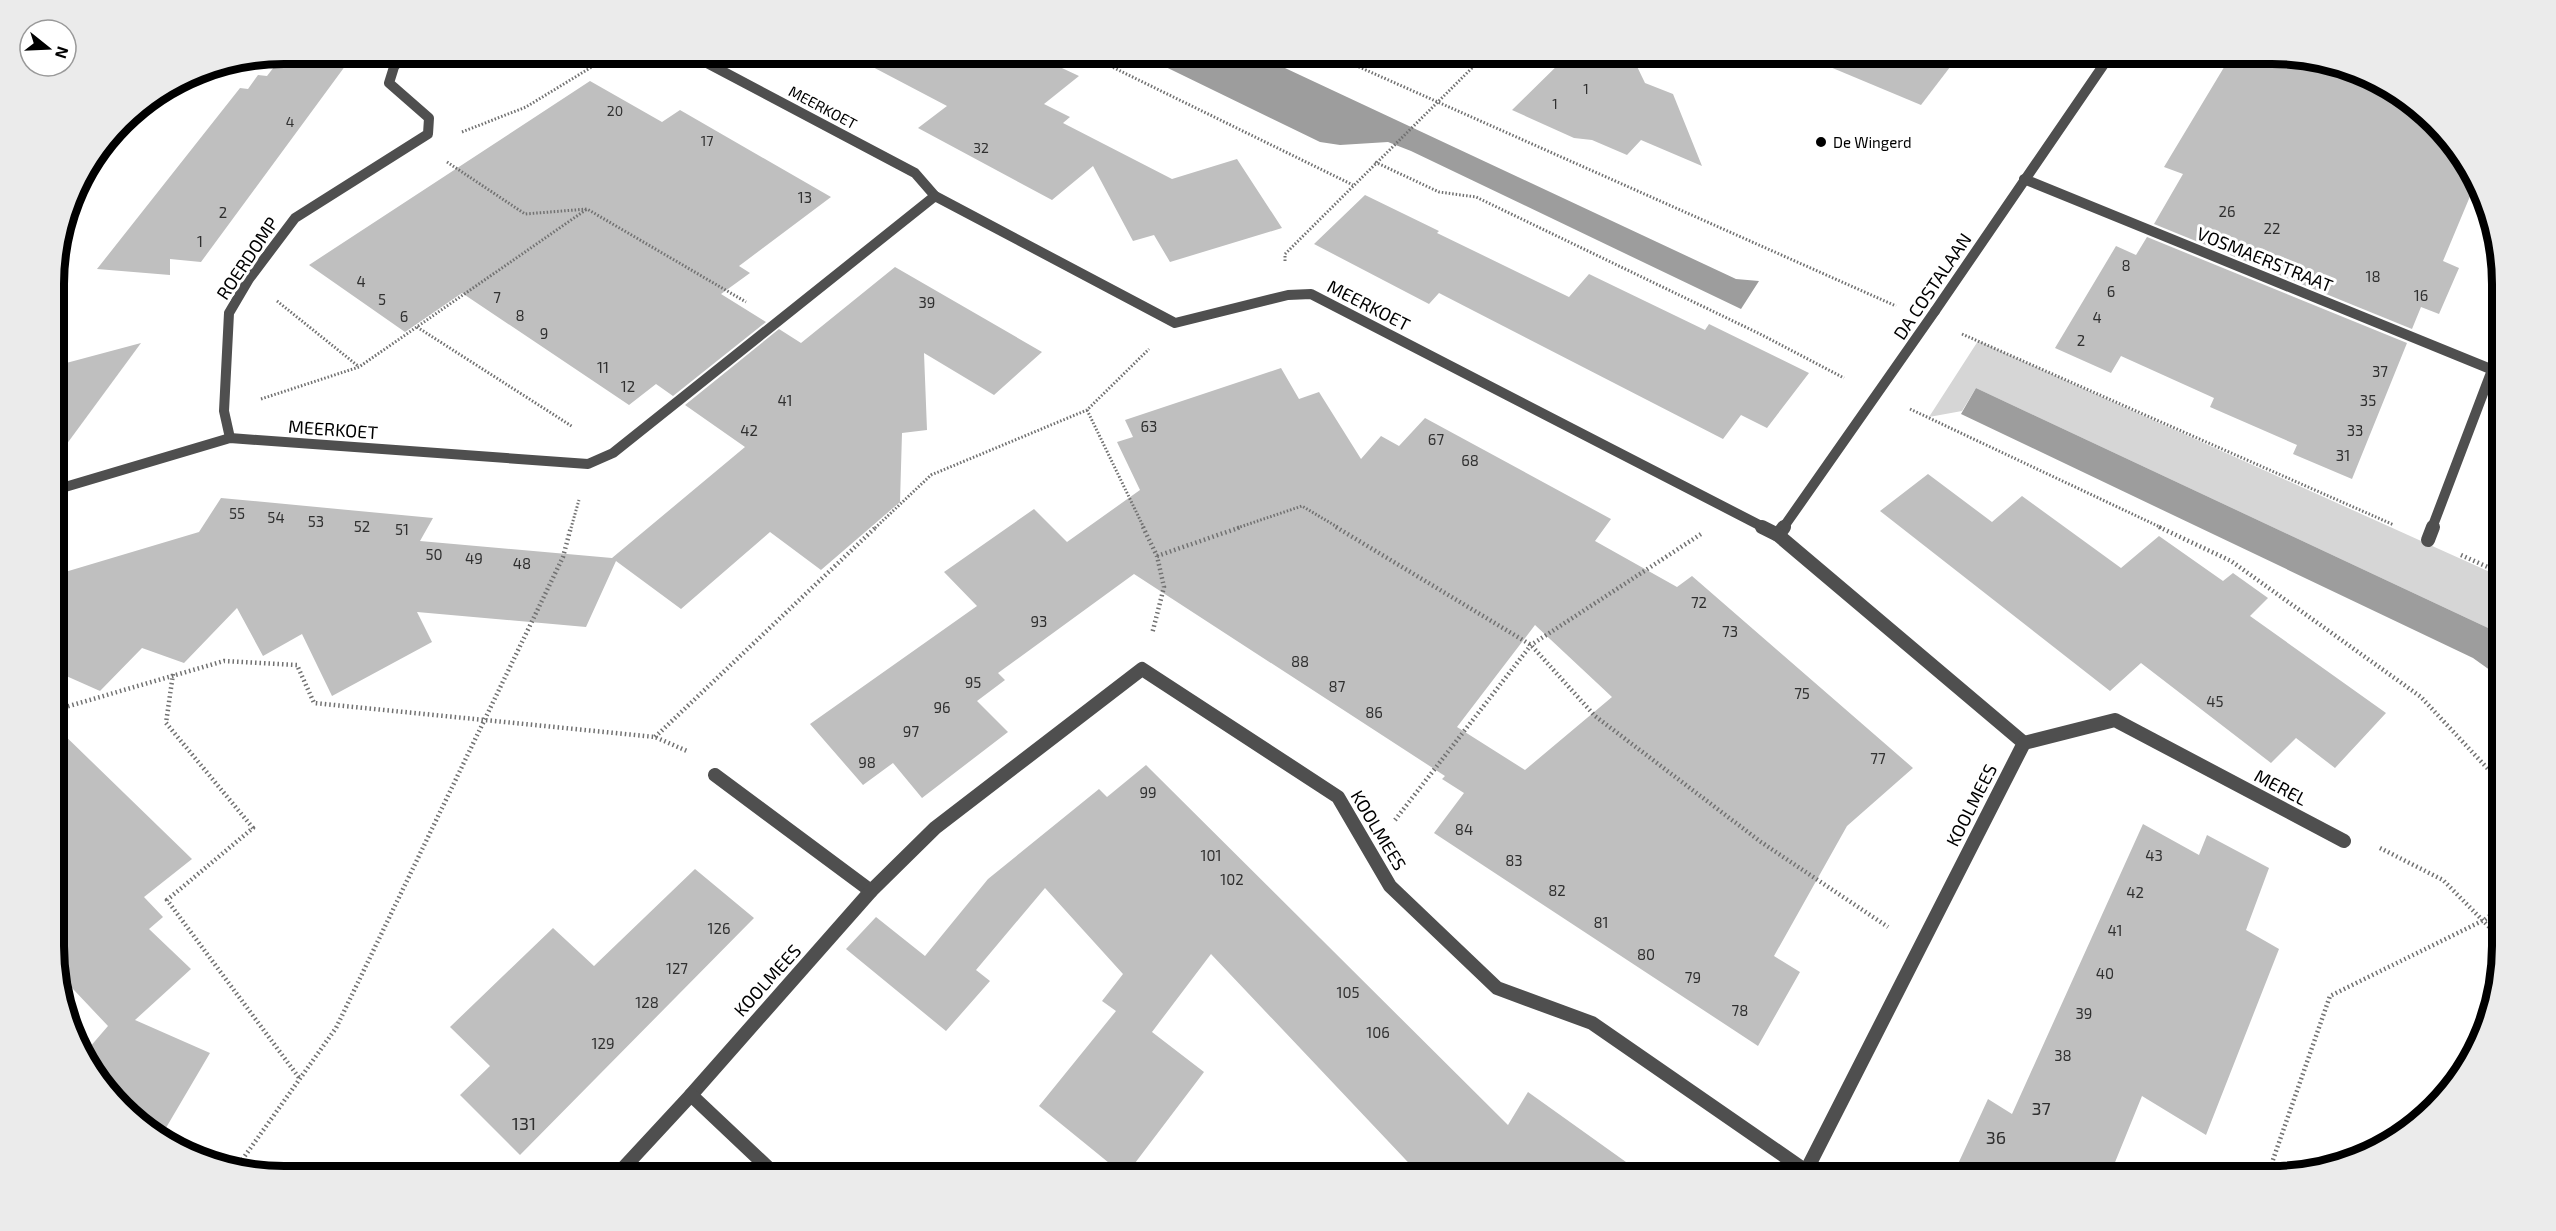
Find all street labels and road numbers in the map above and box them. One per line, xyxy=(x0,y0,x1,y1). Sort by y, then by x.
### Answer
street label: MEERKOET xyxy=(786,81,861,133)
street label: ROERDOMP xyxy=(211,213,283,303)
street label: VOSMAERSTRAAT xyxy=(2194,222,2337,296)
street label: DA COSTALAAN xyxy=(1888,229,1976,343)
street label: MEERKOET xyxy=(1324,275,1415,335)
street label: MEERKOET xyxy=(287,415,379,443)
street label: KOOLMEES xyxy=(1941,760,2001,850)
street label: MEREL xyxy=(2251,764,2311,810)
street label: KOOLMEES xyxy=(1347,786,1411,874)
street label: KOOLMEES xyxy=(729,939,805,1021)

